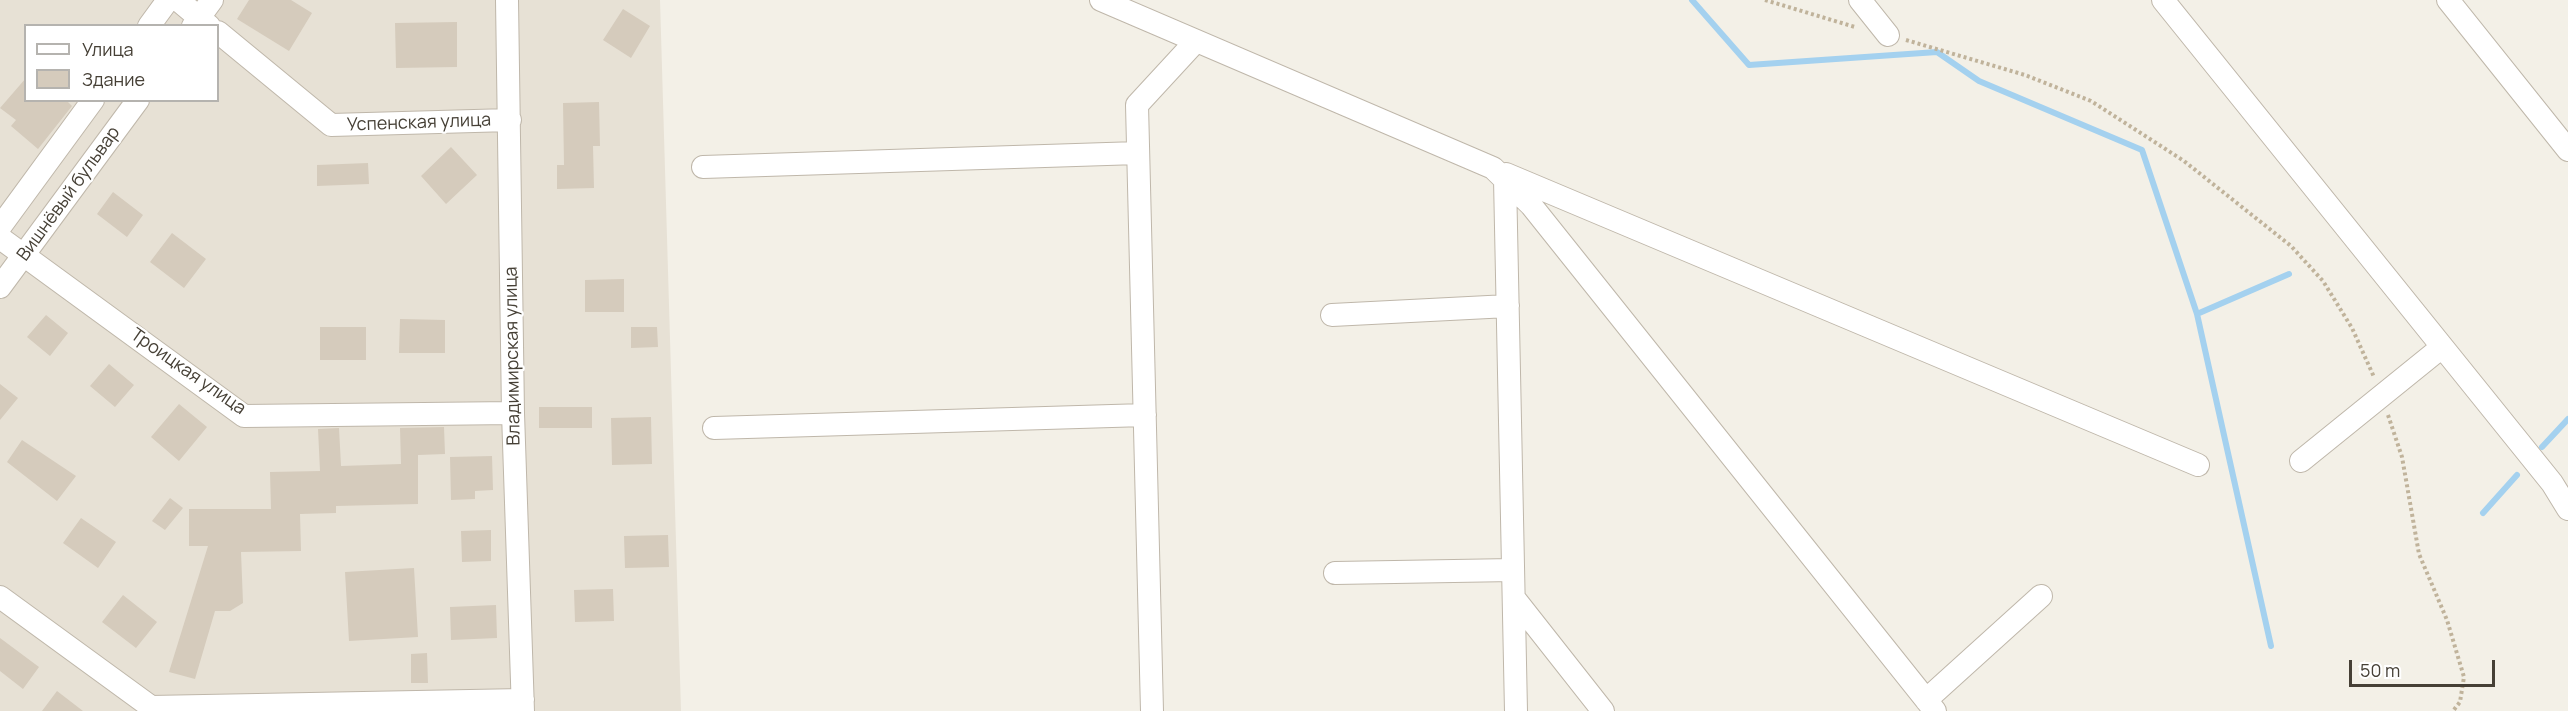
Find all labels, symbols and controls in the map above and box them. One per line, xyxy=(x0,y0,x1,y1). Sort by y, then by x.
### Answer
legend xyxy=(24,24,219,102)
text: Улица xyxy=(82,37,134,61)
text: Здание xyxy=(82,67,145,91)
street label: Успенская улица xyxy=(346,110,492,136)
street label: Вишнёвый бульвар xyxy=(13,123,125,265)
street label: Владимирская улица xyxy=(501,266,525,446)
street label: Троицкая улица xyxy=(126,324,250,420)
scale bar xyxy=(2352,648,2498,686)
text: 50 m xyxy=(2360,658,2400,682)

